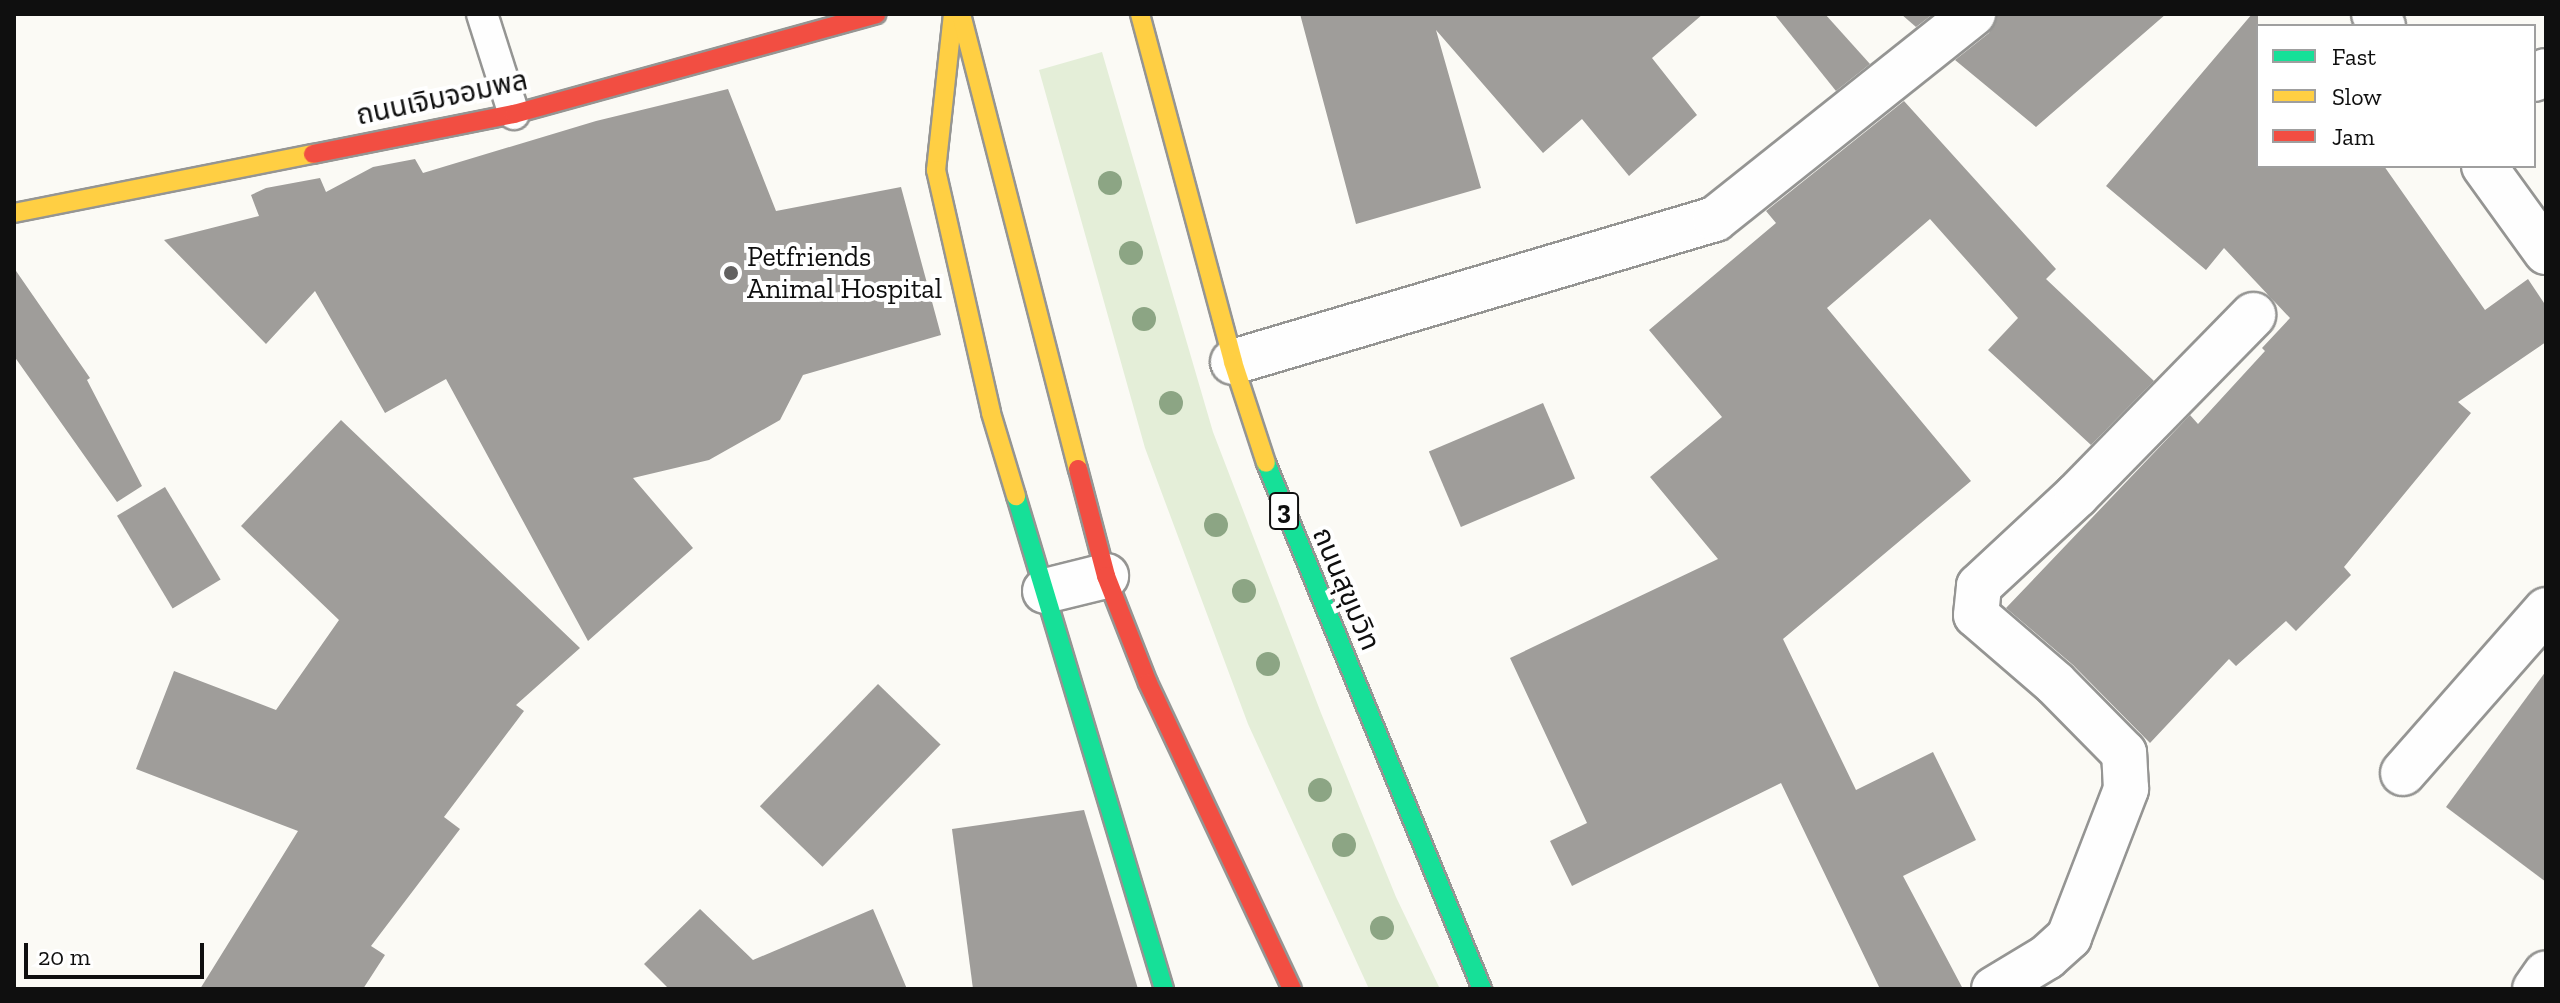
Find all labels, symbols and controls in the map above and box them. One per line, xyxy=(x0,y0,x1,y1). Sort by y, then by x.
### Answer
legend xyxy=(2256,24,2536,168)
text: Fast xyxy=(2332,42,2376,71)
street label: ถนนเจิมจอมพล xyxy=(353,63,531,133)
text: Slow xyxy=(2332,82,2382,111)
text: Jam xyxy=(2332,122,2375,151)
place label: Petfriends Animal Hospital xyxy=(747,240,942,306)
marker: Petfriends Animal Hospital xyxy=(722,264,740,282)
road number: 3 xyxy=(1268,489,1300,533)
street label: ถนนสุขุมวิท xyxy=(1305,522,1387,656)
scale bar xyxy=(28,927,208,977)
text: 20 m xyxy=(38,942,90,971)

